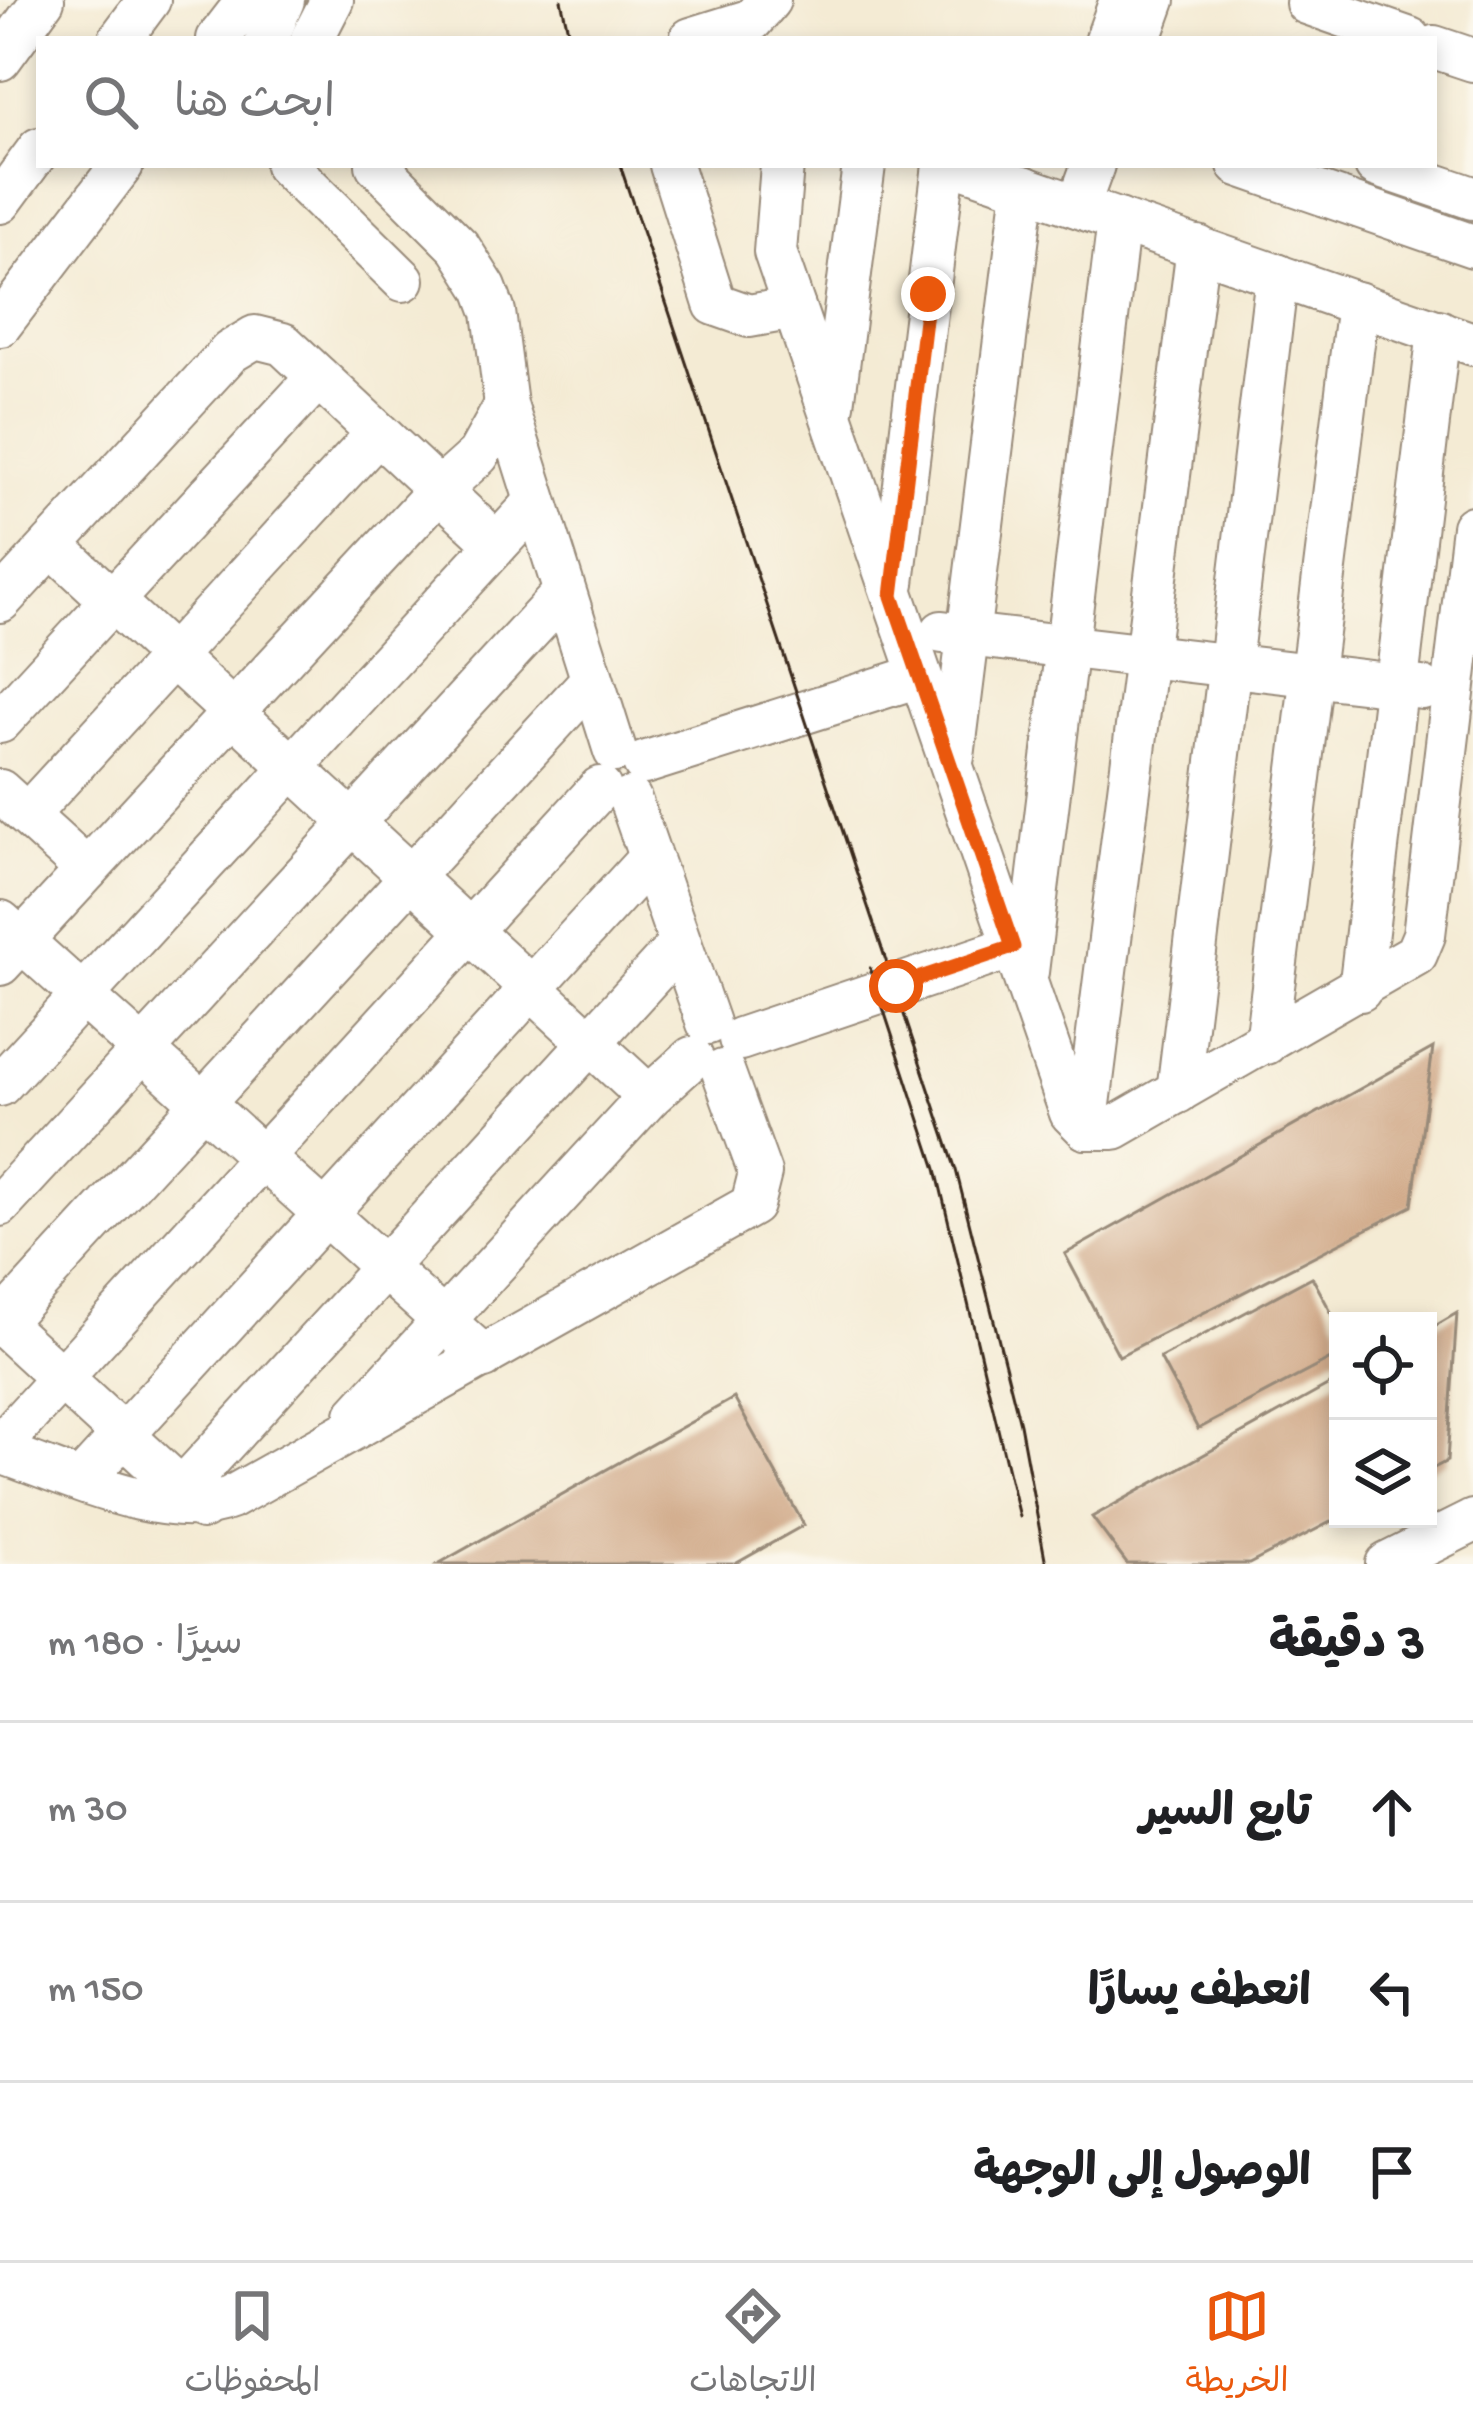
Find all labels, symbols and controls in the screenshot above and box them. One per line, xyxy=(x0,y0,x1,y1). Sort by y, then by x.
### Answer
search box xyxy=(36,36,1437,168)
icon: search xyxy=(78,69,144,135)
text: ابحث هنا xyxy=(174,80,335,133)
route end xyxy=(901,267,955,321)
route start xyxy=(869,959,923,1013)
map controls xyxy=(1329,1312,1437,1528)
button: locate xyxy=(1329,1312,1437,1420)
button: layers xyxy=(1329,1420,1437,1528)
text: 3 دقيقة xyxy=(1269,1617,1425,1677)
text: سيرًا · 180 m xyxy=(48,1623,243,1669)
icon: ahead xyxy=(1359,1779,1425,1845)
text: 30 m xyxy=(48,1789,127,1835)
text: تابع السير xyxy=(1140,1789,1311,1842)
icon: left xyxy=(1359,1959,1425,2025)
text: 150 m xyxy=(48,1969,143,2015)
text: انعطف يسارًا xyxy=(1088,1969,1311,2022)
icon: arrive xyxy=(1359,2139,1425,2205)
text: الوصول إلى الوجهة xyxy=(973,2149,1311,2202)
tab: المحفوظات xyxy=(184,2283,320,2409)
tab: الاتجاهات xyxy=(689,2283,817,2409)
tab: الخريطة xyxy=(1186,2283,1289,2409)

